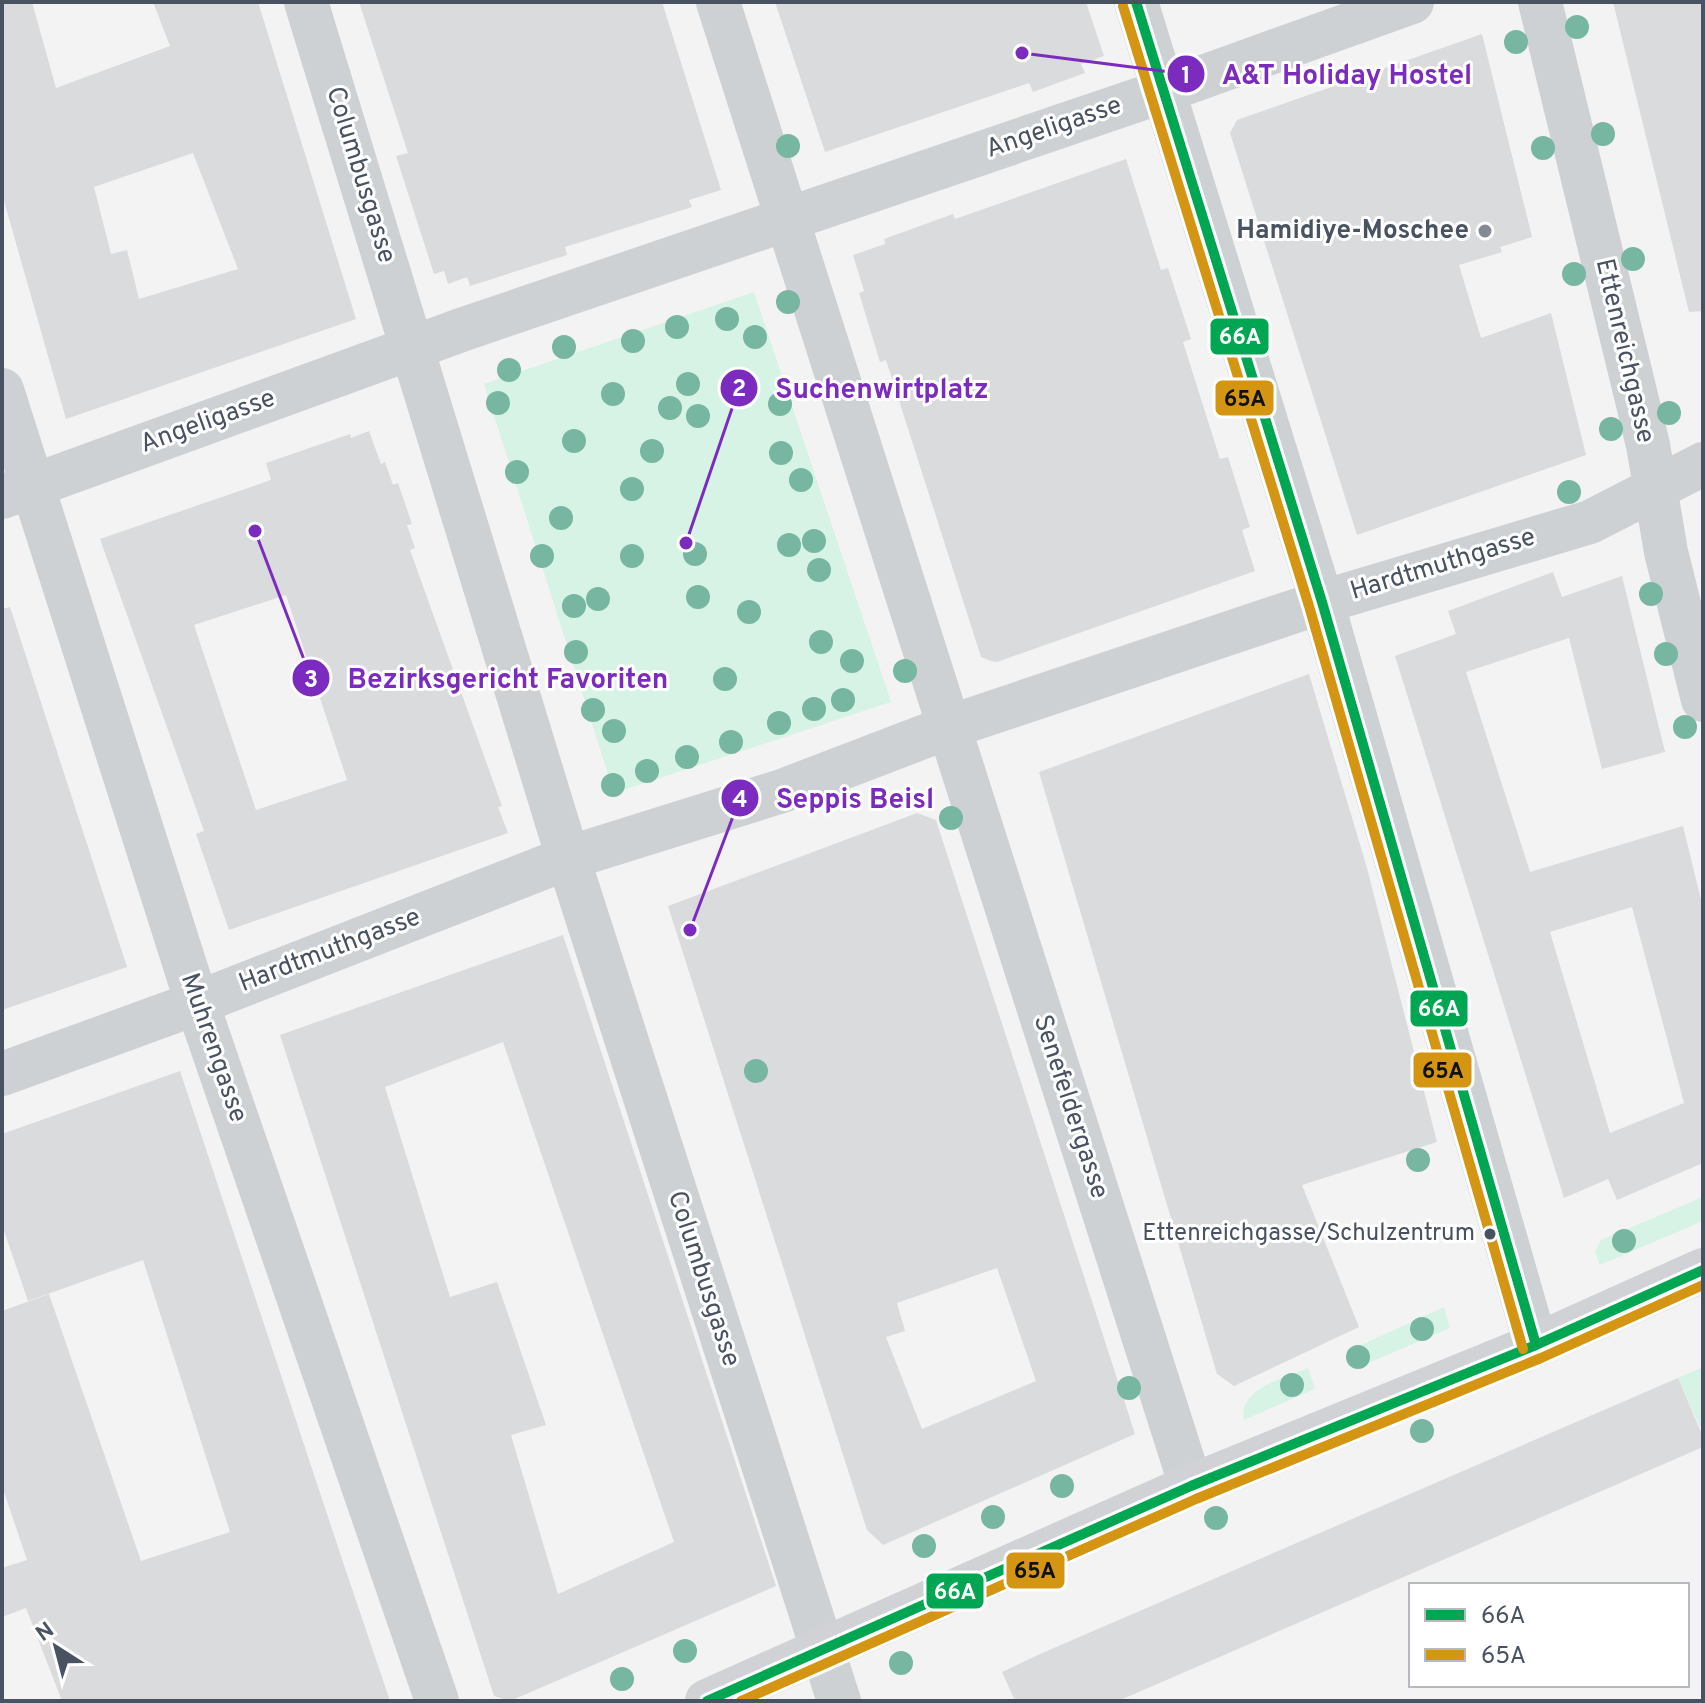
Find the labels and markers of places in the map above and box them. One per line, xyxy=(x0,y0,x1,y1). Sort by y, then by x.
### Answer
callout: A&T Holiday Hostel xyxy=(1166,48,1488,100)
place label: Hamidiye-Moschee xyxy=(1236,215,1469,248)
marker: Hamidiye-Moschee xyxy=(1476,222,1494,240)
callout: Suchenwirtplatz xyxy=(719,362,1005,414)
callout: Bezirksgericht Favoriten xyxy=(291,652,684,704)
callout: Seppis Beisl xyxy=(720,772,950,824)
place label: Ettenreichgasse/Schulzentrum xyxy=(1142,1219,1475,1249)
marker: Ettenreichgasse/Schulzentrum xyxy=(1482,1226,1498,1242)

